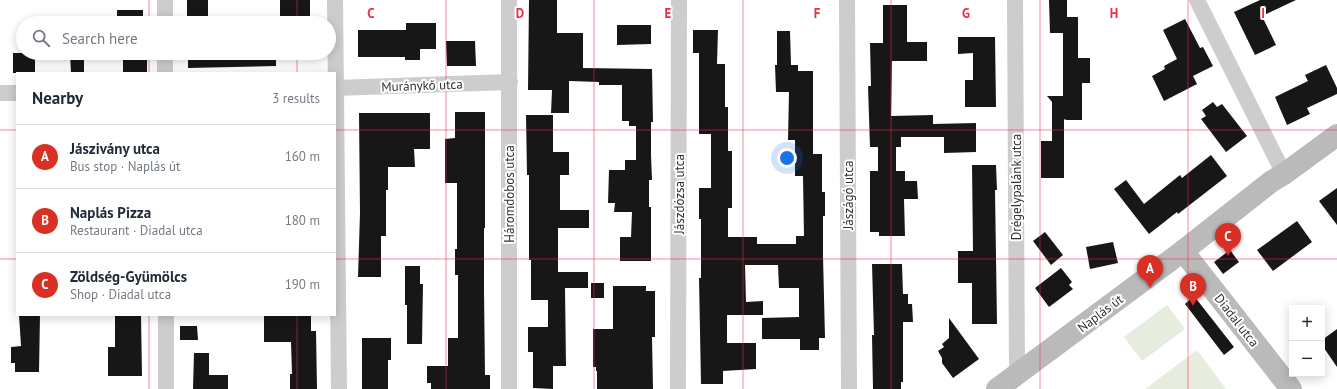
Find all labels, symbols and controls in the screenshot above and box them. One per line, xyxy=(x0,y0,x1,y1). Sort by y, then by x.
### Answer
text: C xyxy=(367,5,375,22)
text: D xyxy=(516,5,524,22)
text: E xyxy=(665,5,672,22)
text: F xyxy=(814,5,821,22)
text: G xyxy=(962,5,970,22)
text: H xyxy=(1110,5,1118,22)
text: I xyxy=(1261,5,1265,22)
search box xyxy=(16,16,336,60)
icon: search xyxy=(30,27,52,49)
text: Search here xyxy=(62,29,138,48)
street label: Muránykő utca xyxy=(381,76,463,95)
text: Nearby xyxy=(32,87,83,109)
text: 3 results xyxy=(272,90,320,107)
street label: Drégelypalánk utca xyxy=(1008,134,1025,240)
text: Jászivány utca xyxy=(70,139,160,158)
street label: Háromdobos utca xyxy=(501,145,518,243)
text: A xyxy=(41,148,49,165)
text: 160 m xyxy=(285,148,320,165)
your location xyxy=(777,148,797,168)
street label: Jászdózsa utca xyxy=(671,154,688,235)
text: Bus stop · Naplás út xyxy=(70,158,181,175)
street label: Jászágó utca xyxy=(840,161,857,230)
text: Naplás Pizza xyxy=(70,203,151,222)
text: B xyxy=(41,212,49,229)
text: 180 m xyxy=(285,212,320,229)
text: Restaurant · Diadal utca xyxy=(70,222,203,239)
pin: C xyxy=(1215,223,1241,256)
pin: A xyxy=(1137,255,1163,288)
text: Zöldség-Gyümölcs xyxy=(70,267,187,286)
pin: B xyxy=(1180,273,1206,306)
text: C xyxy=(41,276,49,293)
text: 190 m xyxy=(285,276,320,293)
text: Shop · Diadal utca xyxy=(70,286,171,303)
street label: Naplás út xyxy=(1074,290,1127,336)
street label: Diadal utca xyxy=(1211,290,1263,350)
map controls xyxy=(1289,305,1325,377)
button: + xyxy=(1289,305,1325,341)
button: − xyxy=(1289,341,1325,377)

